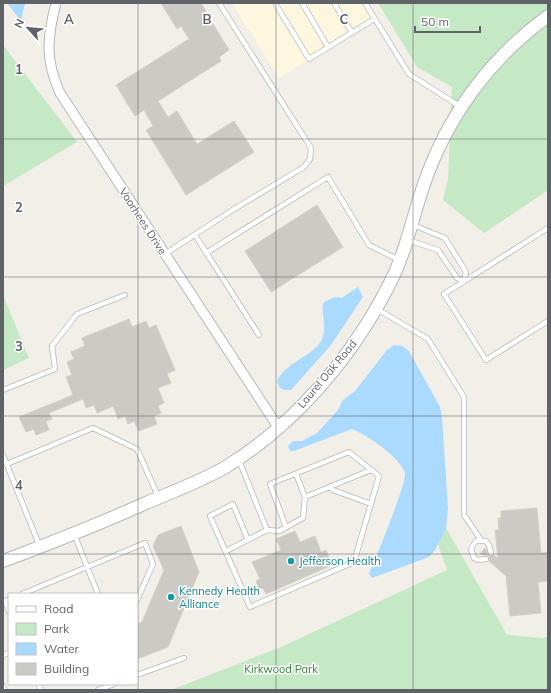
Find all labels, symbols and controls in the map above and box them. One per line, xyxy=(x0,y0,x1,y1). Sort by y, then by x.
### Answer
north arrow xyxy=(8,8,48,48)
scale bar xyxy=(415,8,480,34)
text: A xyxy=(64,11,74,27)
text: B xyxy=(203,11,212,27)
text: C xyxy=(340,11,349,27)
text: 50 m xyxy=(421,14,449,29)
text: N xyxy=(11,17,27,30)
text: 1 xyxy=(15,61,23,77)
street label: Voorhees Drive xyxy=(116,185,170,257)
text: 2 xyxy=(15,199,23,215)
street label: Laurel Oak Road xyxy=(294,337,360,411)
text: 3 xyxy=(15,338,23,354)
text: 4 xyxy=(15,477,23,493)
place label: Jefferson Health xyxy=(299,554,381,568)
marker: Jefferson Health xyxy=(286,556,296,566)
place label: Kennedy Health Alliance xyxy=(179,584,260,611)
marker: Kennedy Health Alliance xyxy=(166,592,176,602)
legend xyxy=(8,593,138,685)
text: Road xyxy=(44,601,73,616)
text: Park xyxy=(44,621,70,636)
text: Water xyxy=(44,641,80,656)
text: Building xyxy=(44,661,89,676)
park label: Kirkwood Park xyxy=(244,662,318,676)

